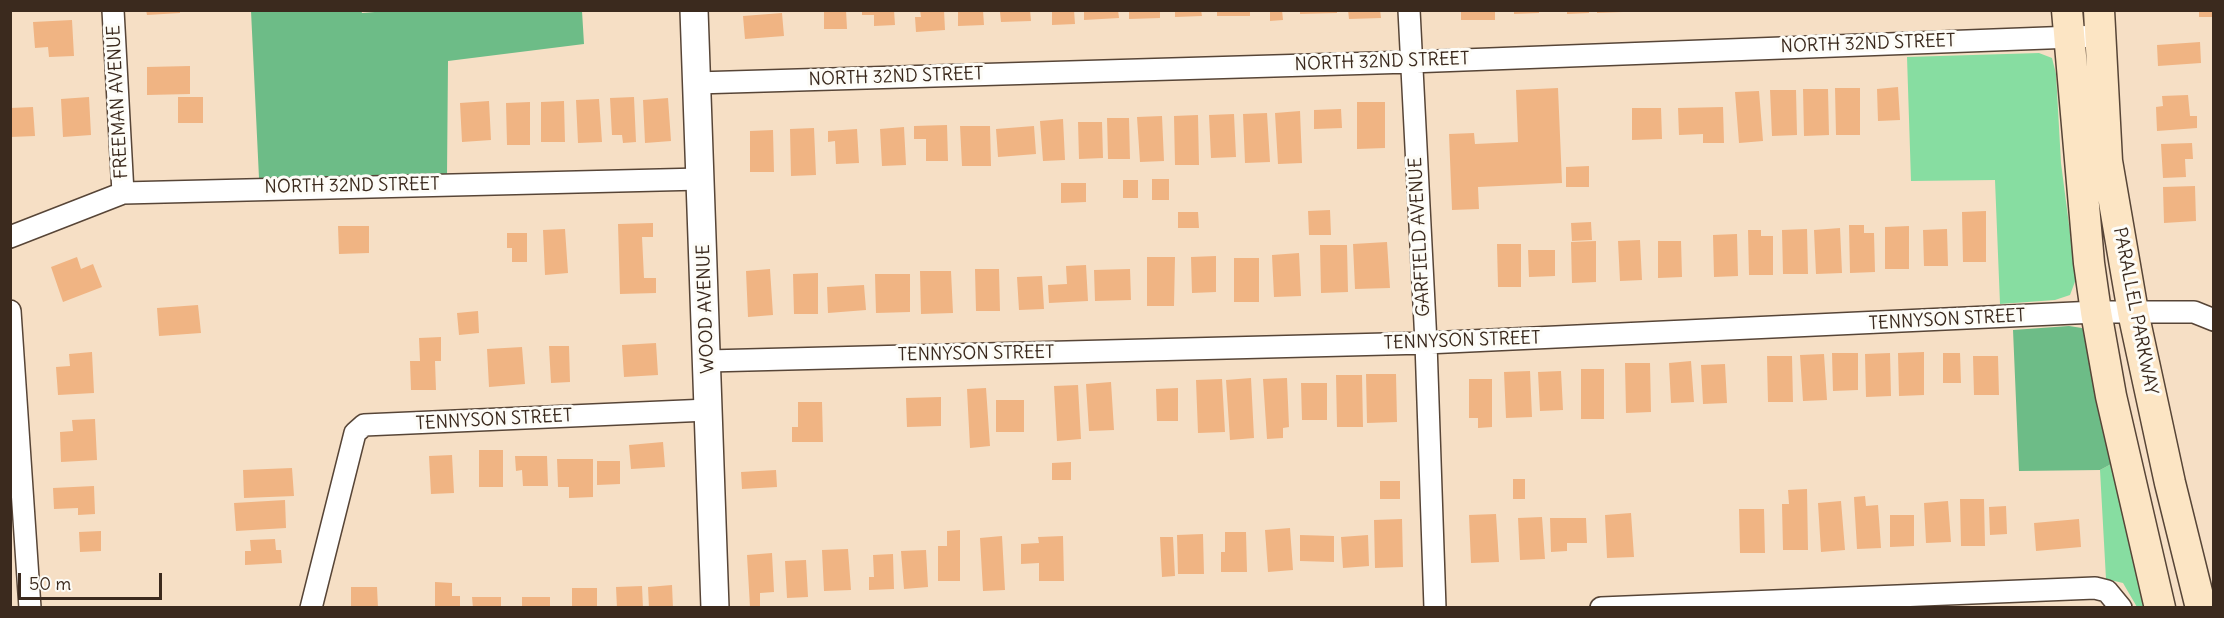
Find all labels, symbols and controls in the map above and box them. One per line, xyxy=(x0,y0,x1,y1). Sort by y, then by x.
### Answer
street label: FREEMAN AVENUE xyxy=(103,25,133,179)
street label: NORTH 32ND STREET xyxy=(1780,30,1956,58)
street label: NORTH 32ND STREET xyxy=(1294,48,1470,76)
street label: NORTH 32ND STREET xyxy=(808,63,984,91)
street label: GARFIELD AVENUE xyxy=(1405,157,1435,317)
street label: NORTH 32ND STREET xyxy=(264,174,440,198)
street label: PARALLEL PARKWAY xyxy=(2108,225,2162,397)
street label: WOOD AVENUE xyxy=(693,244,719,374)
street label: TENNYSON STREET xyxy=(1868,305,2026,335)
street label: TENNYSON STREET xyxy=(1383,327,1541,355)
street label: TENNYSON STREET xyxy=(897,342,1055,366)
street label: TENNYSON STREET xyxy=(415,405,573,435)
scale bar xyxy=(21,561,165,599)
text: 50 m xyxy=(29,572,71,595)

